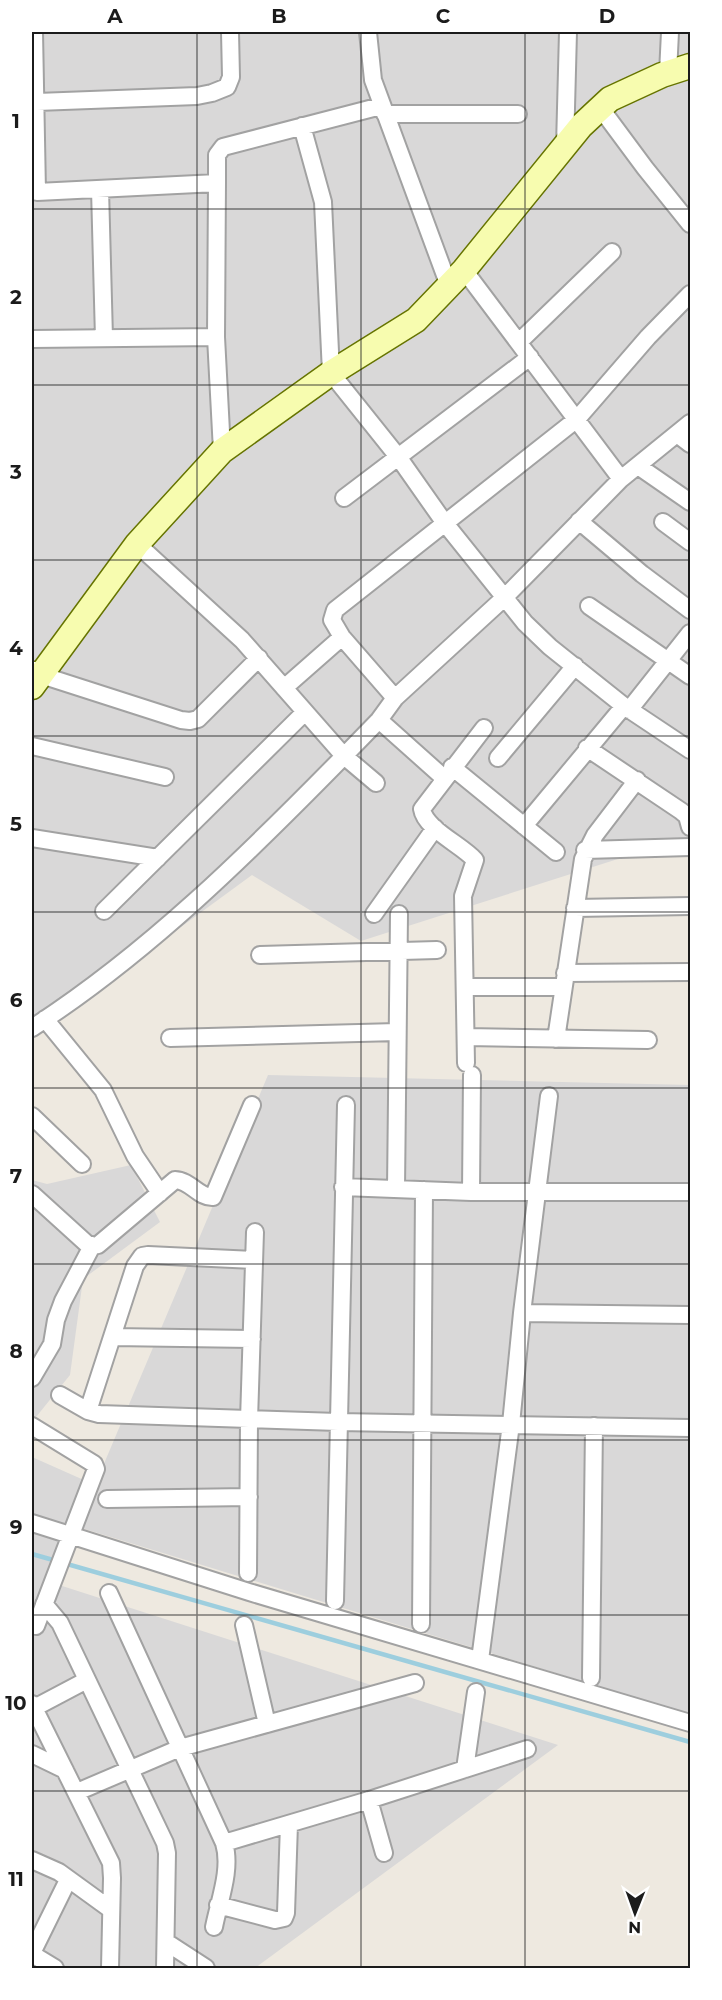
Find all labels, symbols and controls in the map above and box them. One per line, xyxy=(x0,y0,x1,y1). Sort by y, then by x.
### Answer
text: A xyxy=(106,4,123,28)
text: B xyxy=(271,4,287,28)
text: C xyxy=(436,4,451,28)
text: D xyxy=(599,4,615,28)
text: 1 xyxy=(12,109,20,133)
text: 2 xyxy=(10,285,22,309)
text: 3 xyxy=(9,460,22,484)
text: 4 xyxy=(9,636,23,660)
text: 5 xyxy=(10,812,22,836)
text: 6 xyxy=(10,988,23,1012)
text: 7 xyxy=(10,1164,22,1188)
text: 8 xyxy=(9,1339,23,1363)
text: 9 xyxy=(10,1515,22,1539)
text: 10 xyxy=(5,1691,27,1715)
text: 11 xyxy=(8,1867,24,1891)
north arrow xyxy=(605,1883,665,1943)
text: N xyxy=(628,1918,641,1937)

